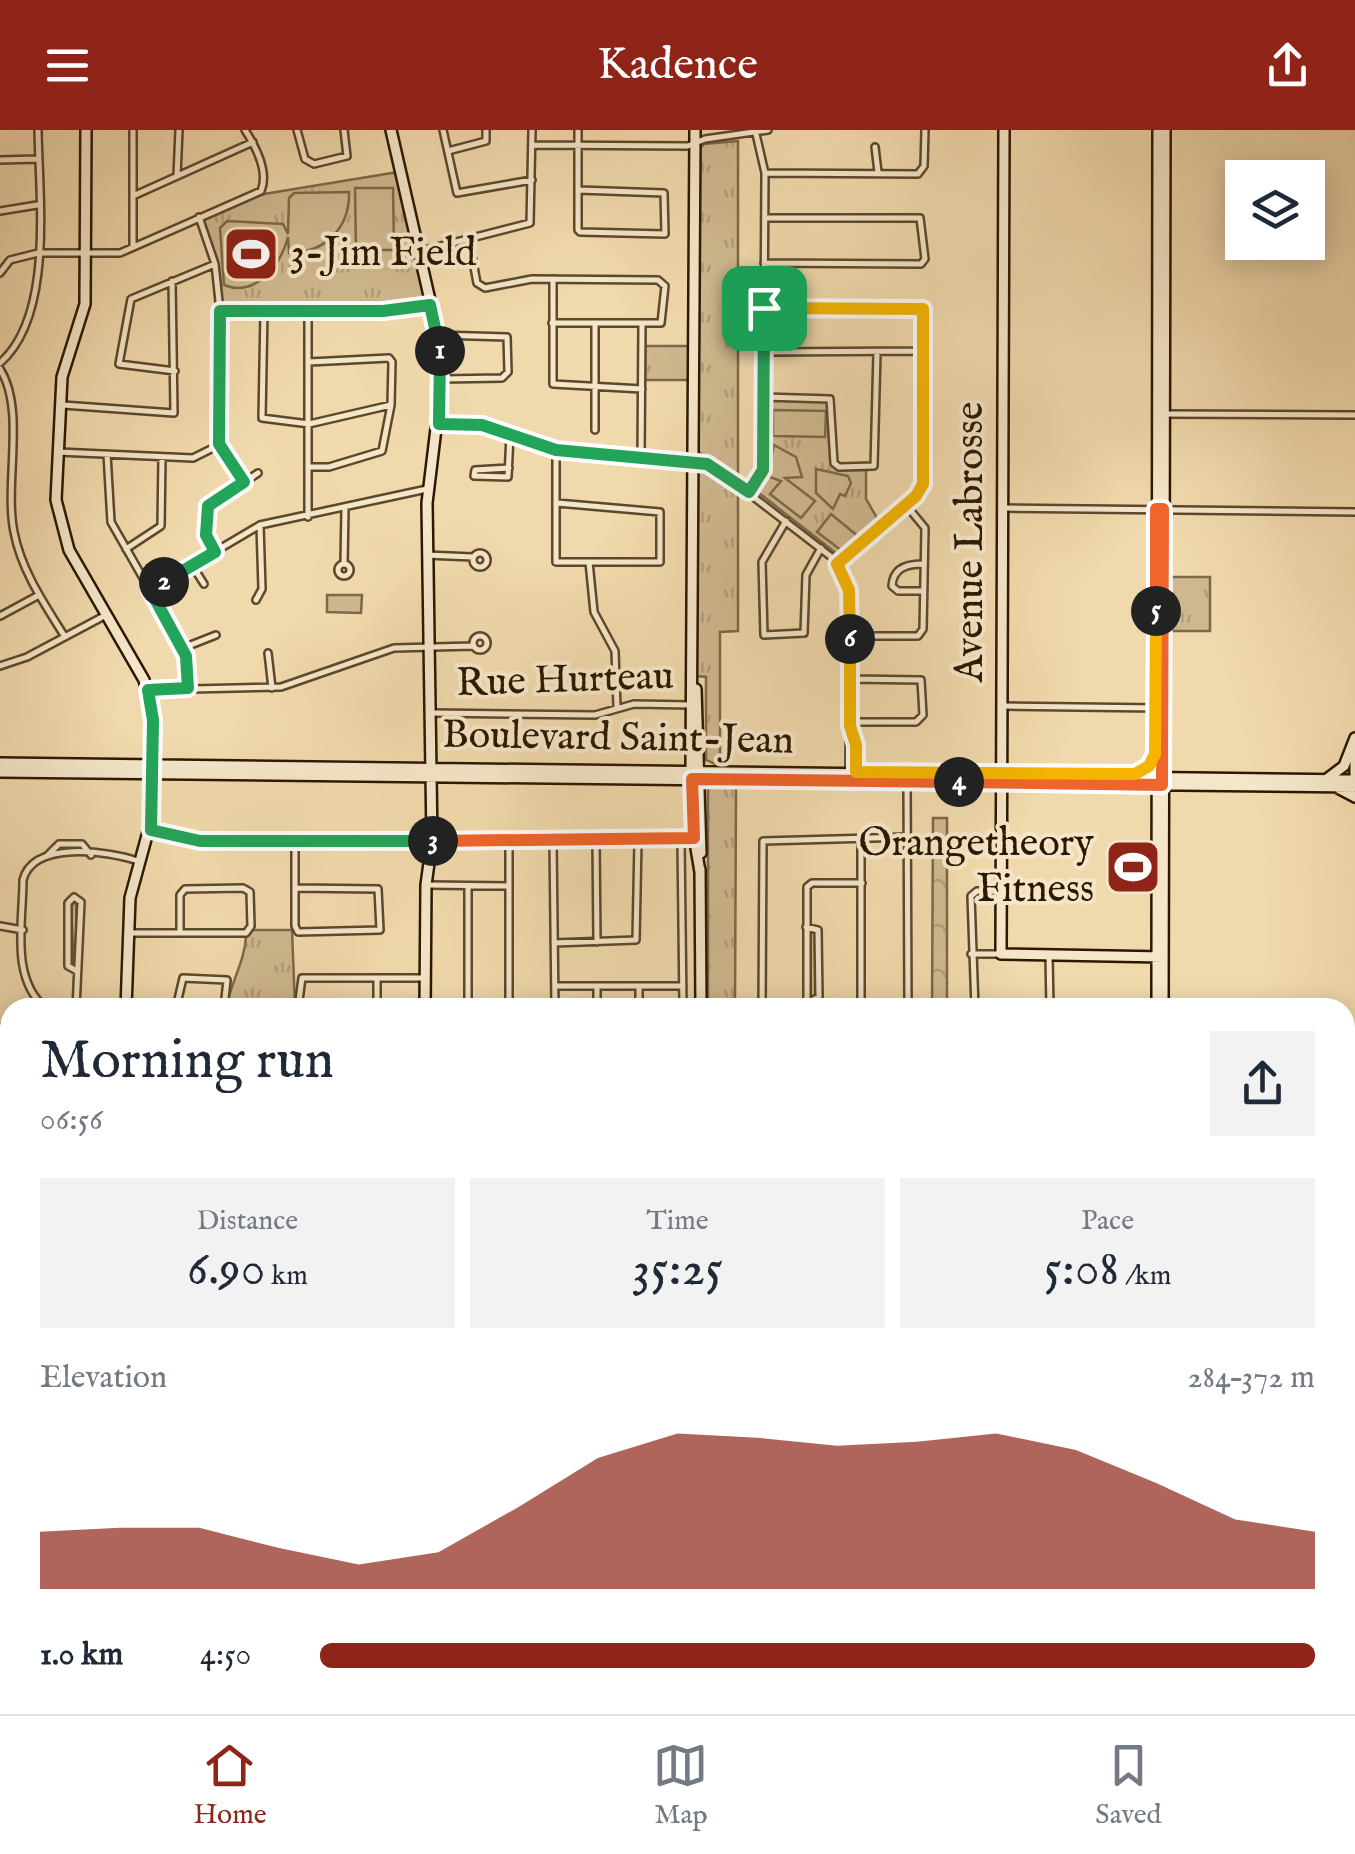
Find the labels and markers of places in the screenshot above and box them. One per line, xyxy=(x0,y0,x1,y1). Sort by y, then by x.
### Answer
sports icon: 3-Jim Field xyxy=(221,224,281,284)
place label: 3-Jim Field xyxy=(290,229,477,280)
pin xyxy=(722,266,807,351)
pin: 1 xyxy=(415,326,465,376)
pin: 2 xyxy=(139,557,189,607)
pin: 5 xyxy=(1131,586,1181,636)
pin: 6 xyxy=(825,614,875,664)
pin: 4 xyxy=(934,757,984,807)
pin: 3 xyxy=(408,816,458,866)
place label: Orangetheory Fitness xyxy=(858,819,1094,916)
sports icon: Orangetheory Fitness xyxy=(1103,837,1163,897)

